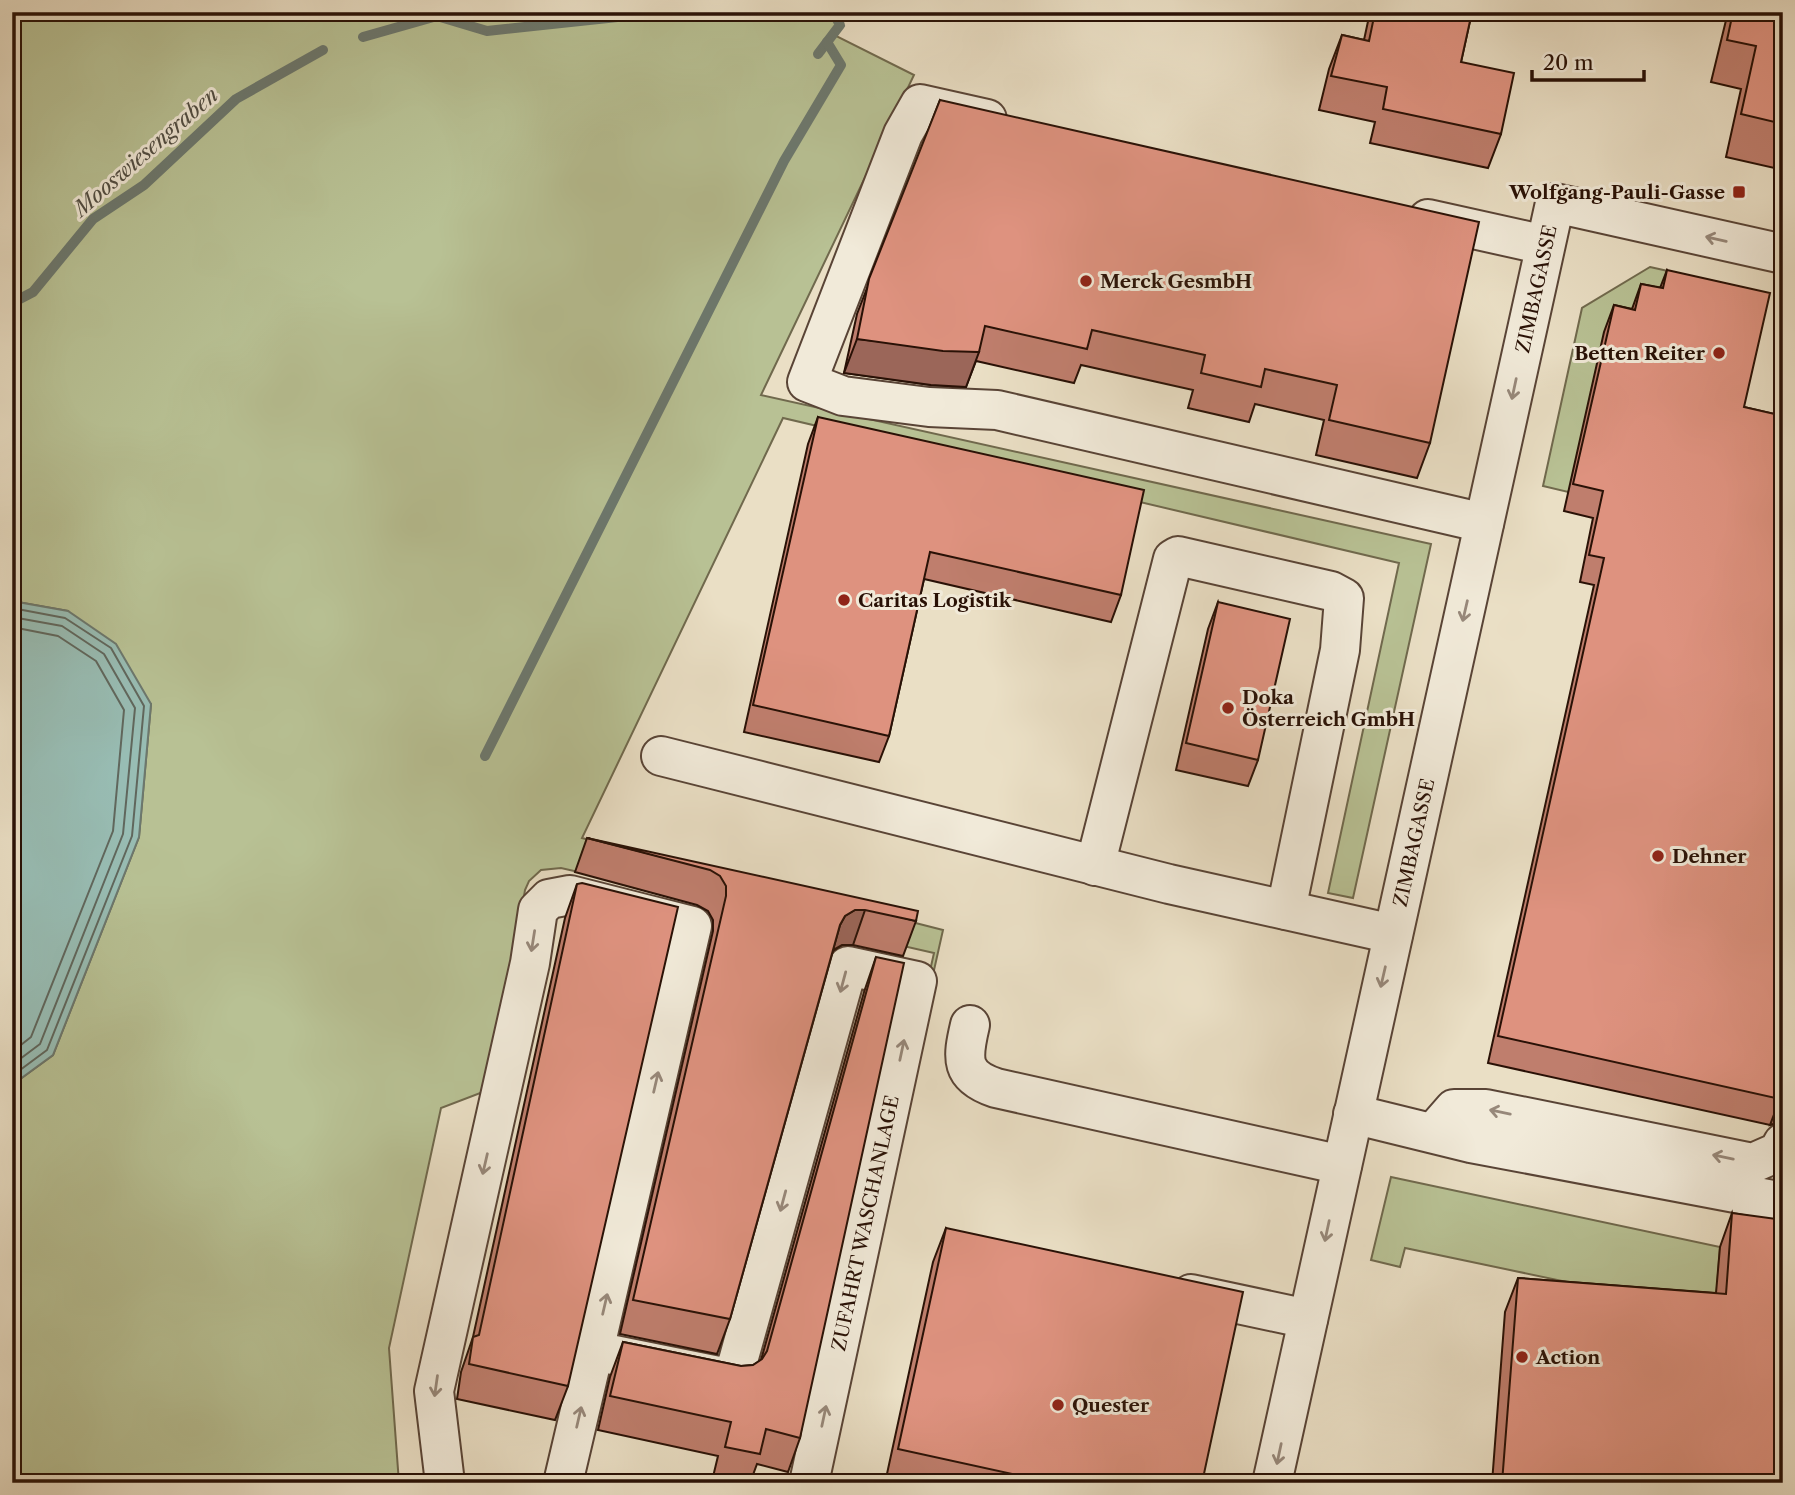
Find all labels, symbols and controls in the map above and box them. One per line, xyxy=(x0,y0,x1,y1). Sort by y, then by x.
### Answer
scale bar xyxy=(1532,38,1644,82)
text: 20 m xyxy=(1543,50,1594,75)
water label: Mooswiesengraben xyxy=(66,82,223,223)
place label: Wolfgang-Pauli-Gasse xyxy=(1508,181,1725,204)
marker: Wolfgang-Pauli-Gasse xyxy=(1731,184,1747,200)
street label: ZIMBAGASSE xyxy=(1511,223,1562,355)
one-way arrow xyxy=(1705,232,1728,246)
place label: Merck GesmbH xyxy=(1100,270,1252,293)
marker: Merck GesmbH xyxy=(1078,273,1094,289)
place label: Betten Reiter xyxy=(1574,342,1706,365)
marker: Betten Reiter xyxy=(1711,345,1727,361)
one-way arrow xyxy=(1506,377,1520,400)
place label: Caritas Logistik xyxy=(858,589,1012,612)
marker: Caritas Logistik xyxy=(836,592,852,608)
one-way arrow xyxy=(1457,599,1471,622)
place label: Doka Österreich GmbH xyxy=(1242,686,1415,731)
marker: Doka Österreich GmbH xyxy=(1220,700,1236,716)
street label: ZIMBAGASSE xyxy=(1389,776,1439,909)
place label: Dehner xyxy=(1672,845,1747,868)
marker: Dehner xyxy=(1650,848,1666,864)
one-way arrow xyxy=(526,929,539,952)
one-way arrow xyxy=(1376,965,1390,988)
one-way arrow xyxy=(836,971,849,993)
one-way arrow xyxy=(896,1039,910,1062)
one-way arrow xyxy=(650,1071,663,1094)
street label: ZUFAHRT WASCHANLAGE xyxy=(827,1093,904,1353)
one-way arrow xyxy=(1489,1104,1512,1118)
one-way arrow xyxy=(1712,1150,1735,1164)
one-way arrow xyxy=(478,1152,491,1175)
one-way arrow xyxy=(775,1190,788,1212)
one-way arrow xyxy=(1320,1219,1334,1242)
one-way arrow xyxy=(599,1293,612,1316)
place label: Action xyxy=(1535,1346,1600,1369)
marker: Action xyxy=(1514,1349,1530,1365)
one-way arrow xyxy=(430,1374,443,1397)
place label: Quester xyxy=(1072,1394,1150,1417)
marker: Quester xyxy=(1050,1397,1066,1413)
one-way arrow xyxy=(817,1405,831,1428)
one-way arrow xyxy=(573,1406,586,1429)
one-way arrow xyxy=(1271,1442,1285,1465)

